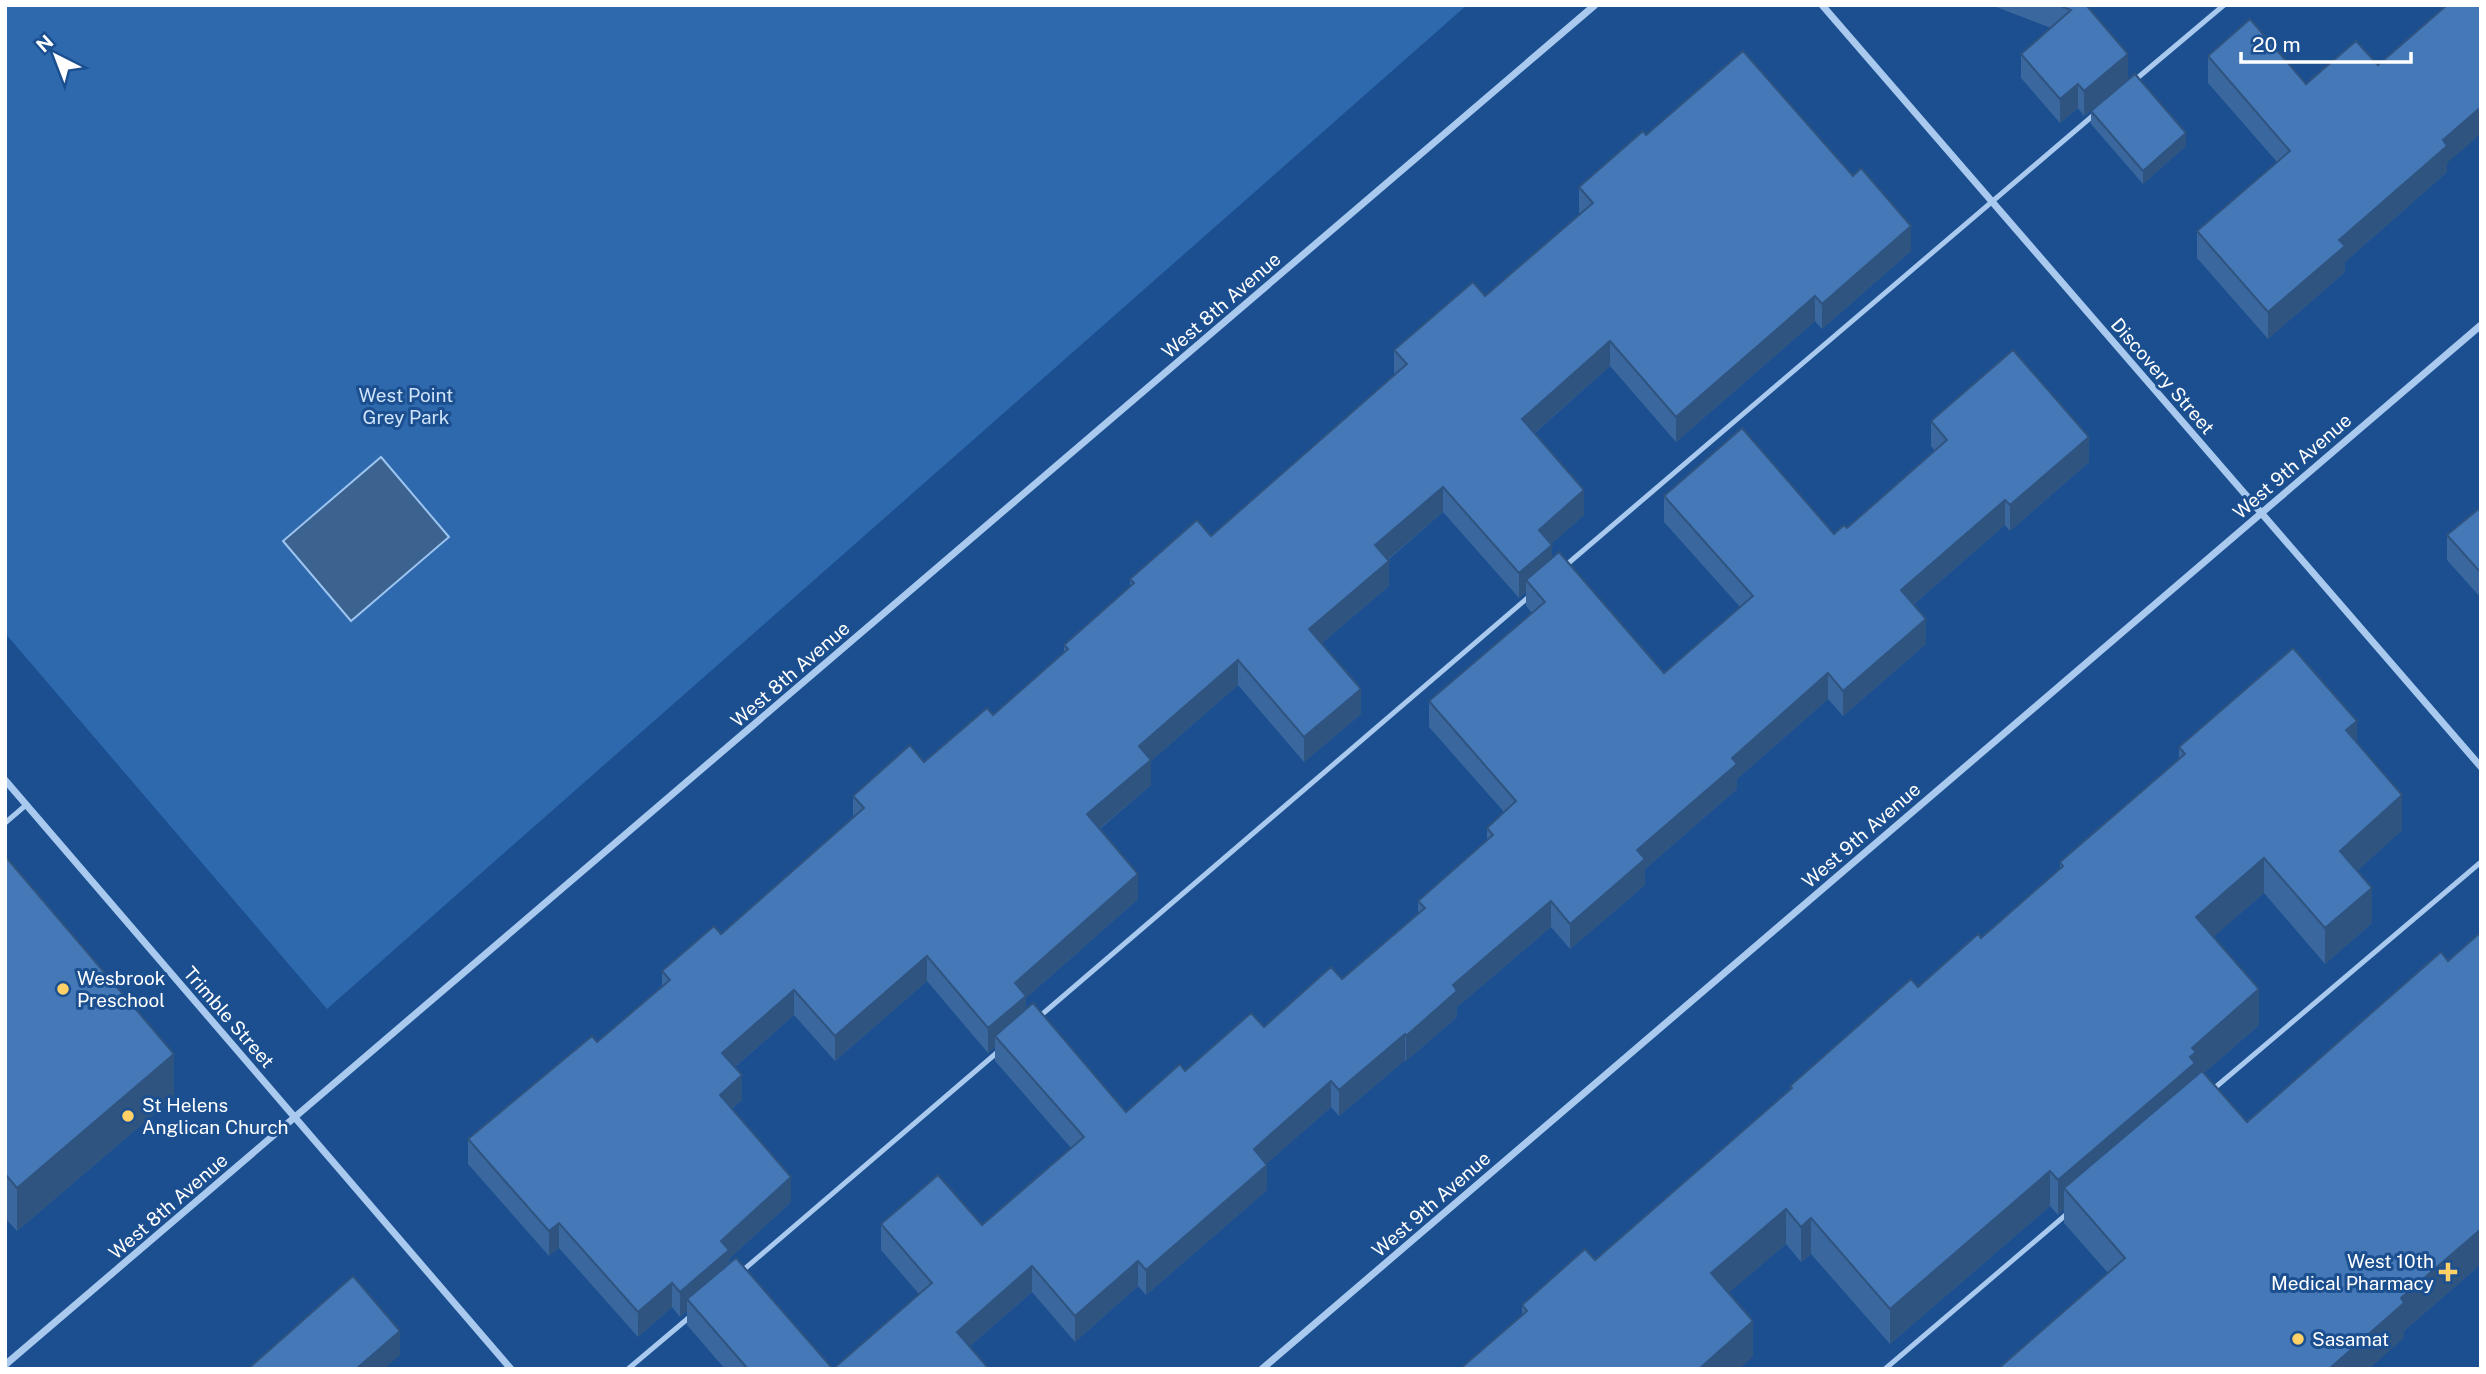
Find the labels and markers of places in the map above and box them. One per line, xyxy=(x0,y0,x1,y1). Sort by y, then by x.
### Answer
place label: Wesbrook Preschool xyxy=(77,967,166,1011)
marker: Wesbrook Preschool xyxy=(55,981,71,997)
place label: St Helens Anglican Church xyxy=(142,1094,289,1138)
marker: St Helens Anglican Church xyxy=(120,1108,136,1124)
place label: West 10th Medical Pharmacy xyxy=(2271,1250,2434,1294)
marker: West 10th Medical Pharmacy xyxy=(2440,1264,2456,1280)
place label: Sasamat xyxy=(2312,1328,2389,1350)
marker: Sasamat xyxy=(2290,1331,2306,1347)

